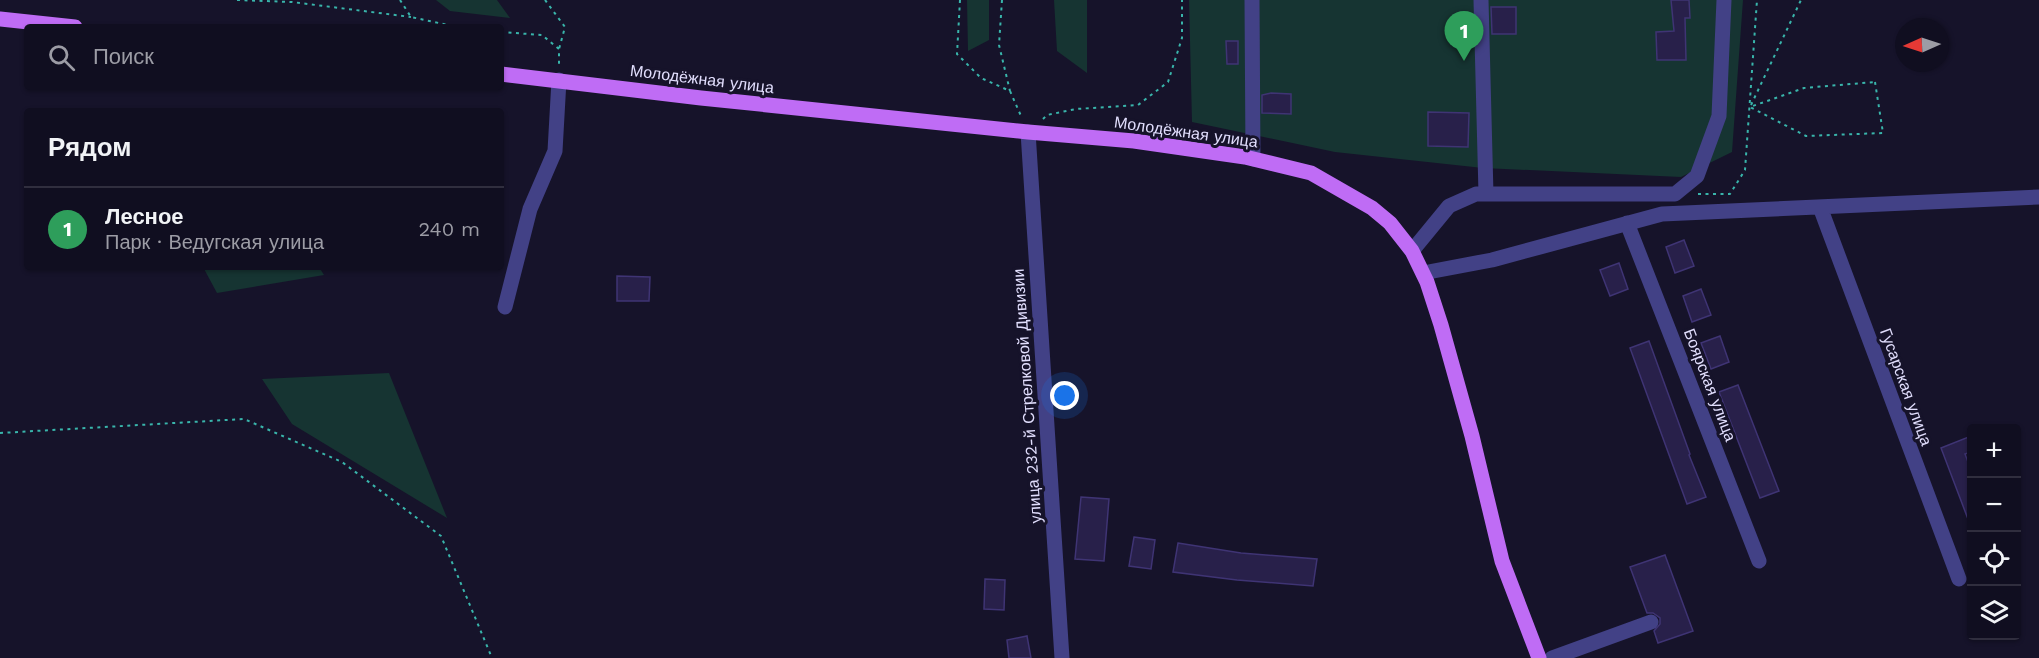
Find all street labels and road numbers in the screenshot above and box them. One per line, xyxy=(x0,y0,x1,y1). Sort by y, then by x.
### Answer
street label: Молодёжная улица xyxy=(629,61,775,97)
street label: Молодёжная улица xyxy=(1113,113,1259,152)
street label: улица 232-й Стрелковой Дивизии xyxy=(1009,268,1045,524)
street label: Боярская улица xyxy=(1680,326,1740,444)
street label: Гусарская улица xyxy=(1876,326,1936,448)

